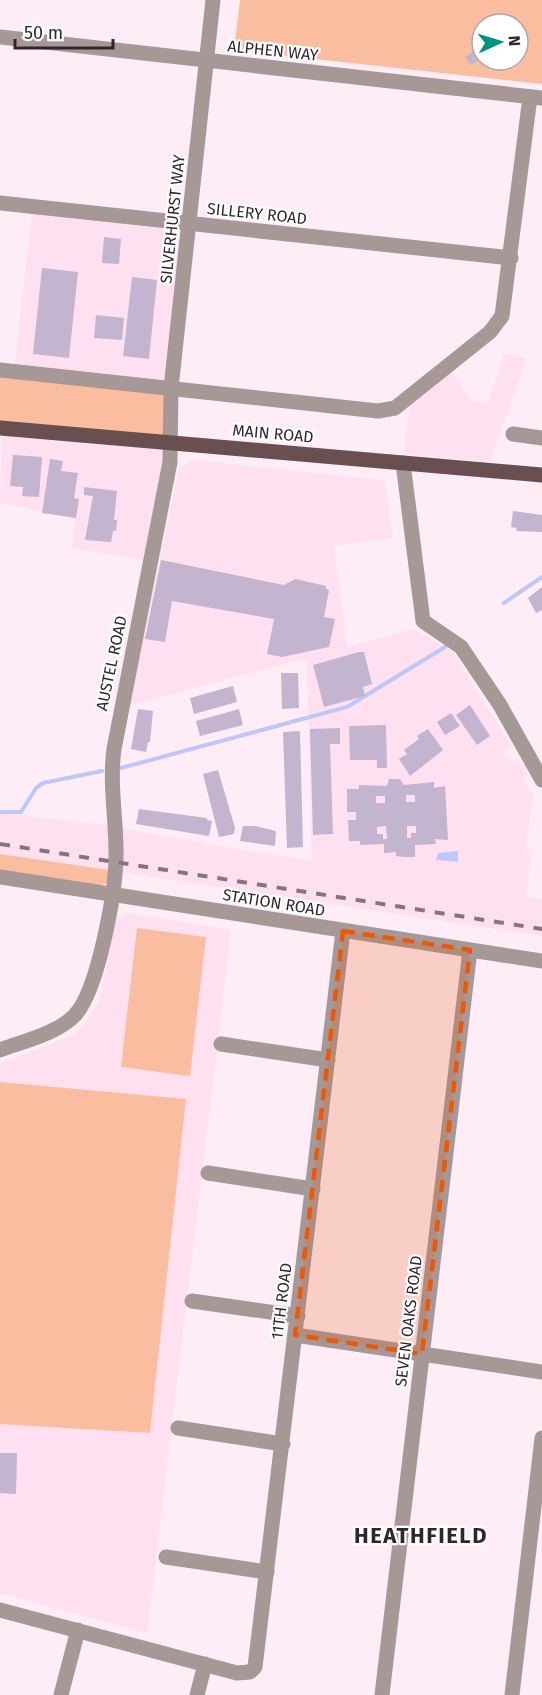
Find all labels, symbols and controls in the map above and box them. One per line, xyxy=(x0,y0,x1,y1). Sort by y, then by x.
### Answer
scale bar xyxy=(15,12,112,50)
north arrow xyxy=(470,12,530,72)
text: 50 m xyxy=(24,22,63,44)
text: N xyxy=(505,35,524,47)
street label: ALPHEN WAY xyxy=(226,36,320,65)
street label: SILVERHURST WAY xyxy=(156,153,189,285)
street label: SILLERY ROAD xyxy=(206,199,308,228)
street label: MAIN ROAD xyxy=(232,420,314,447)
street label: AUSTEL ROAD xyxy=(92,614,131,712)
street label: STATION ROAD xyxy=(221,885,326,920)
street label: SEVEN OAKS ROAD xyxy=(391,1254,426,1388)
street label: 11TH ROAD xyxy=(267,1262,296,1340)
district label: HEATHFIELD xyxy=(354,1522,488,1549)

